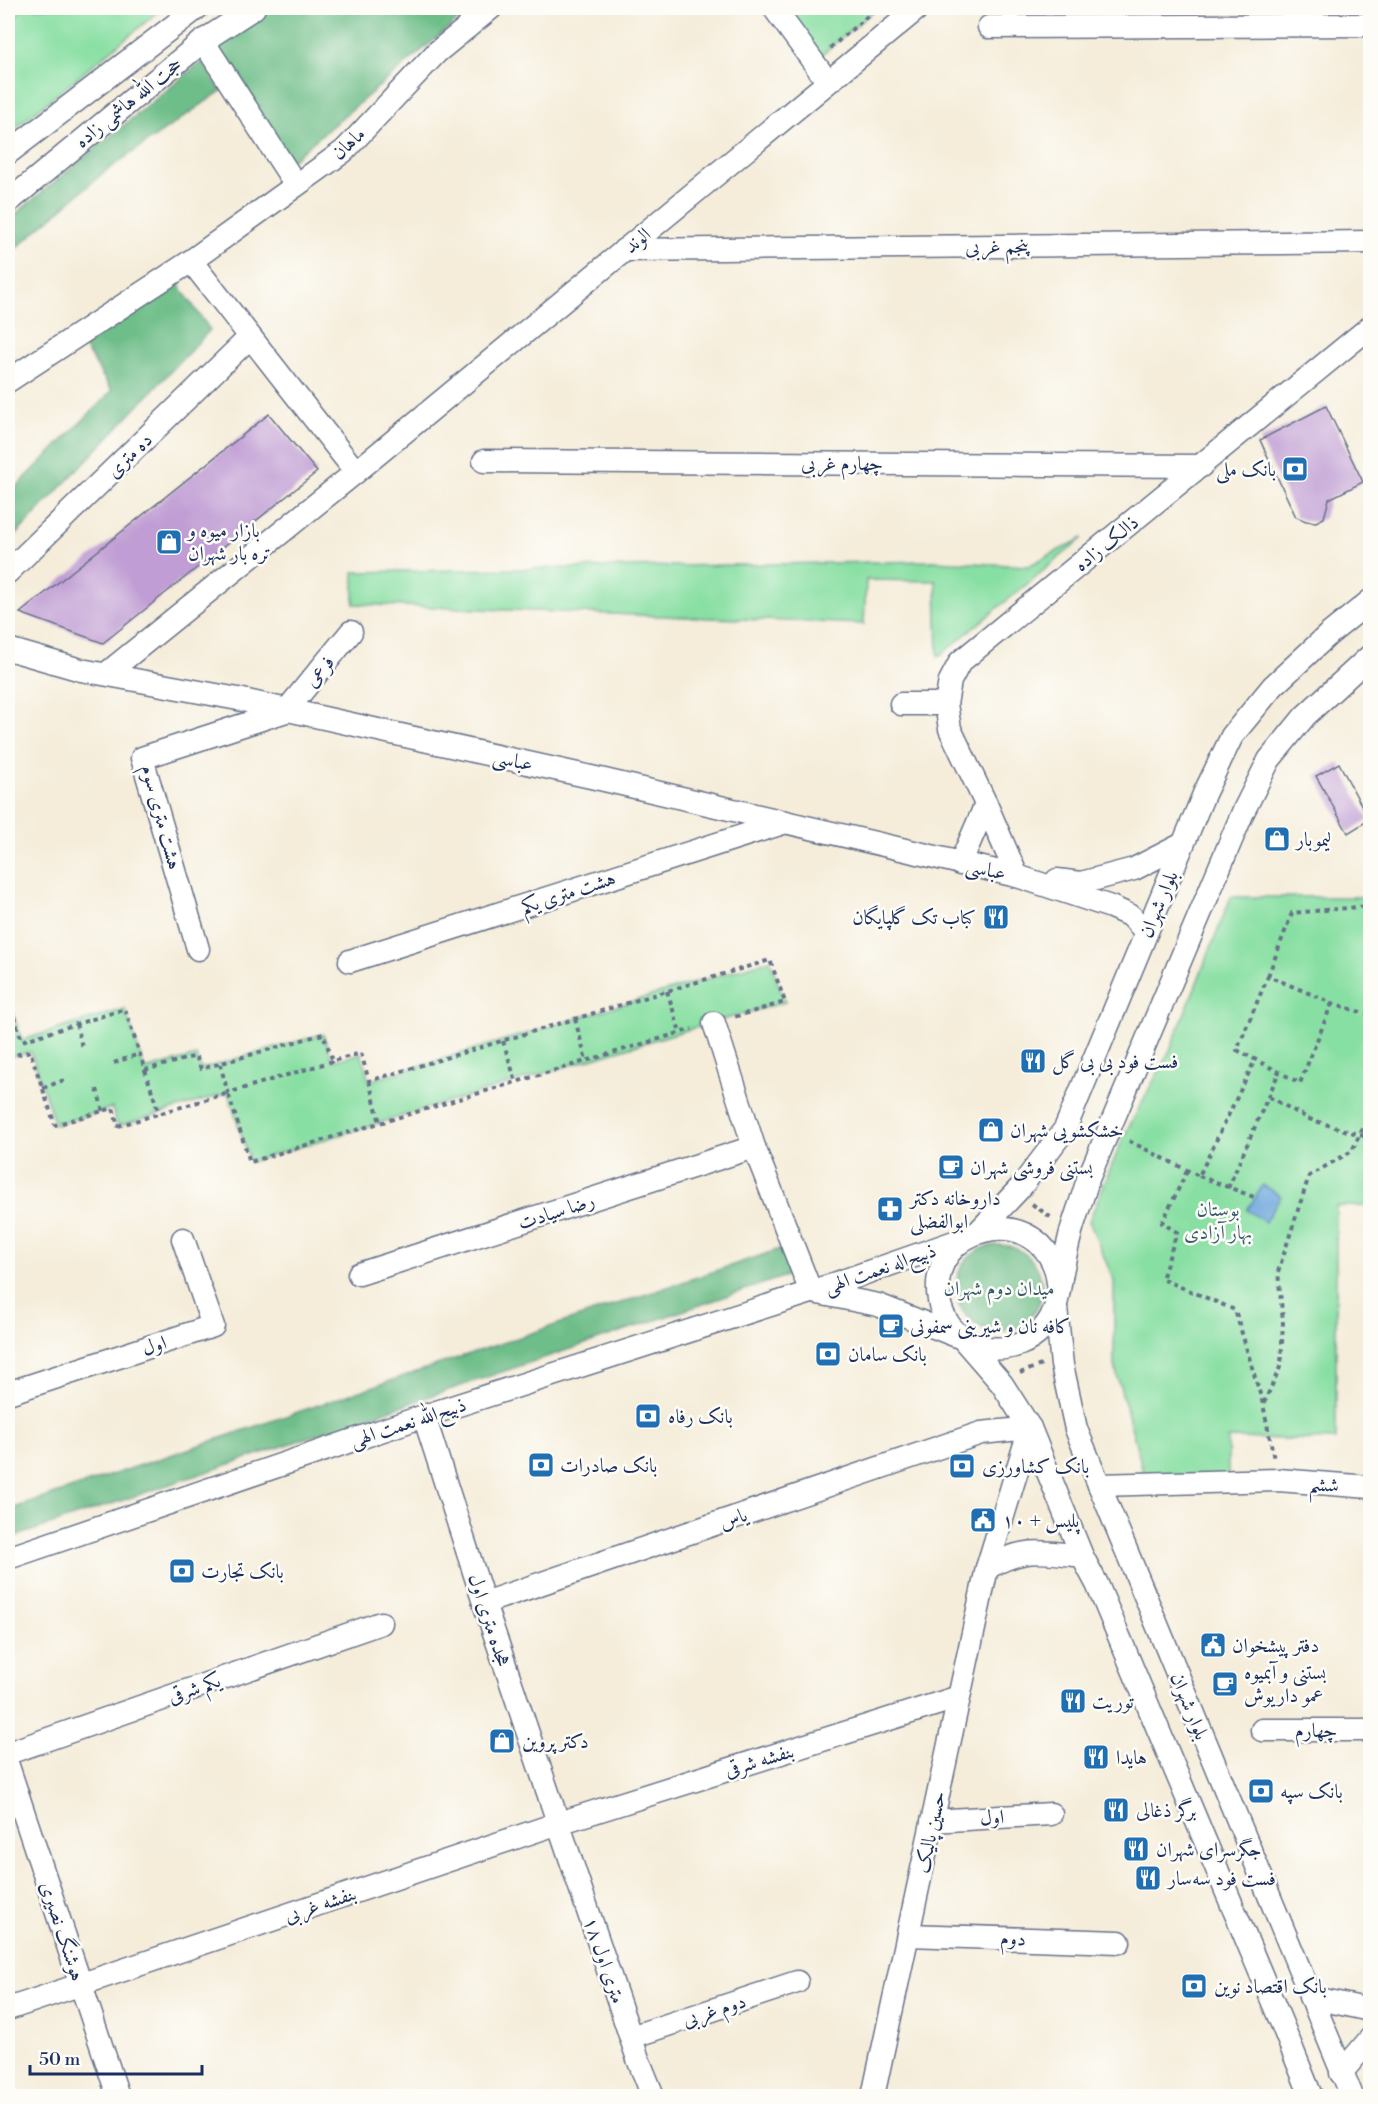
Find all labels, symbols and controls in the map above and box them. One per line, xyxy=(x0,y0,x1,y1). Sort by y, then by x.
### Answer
street label: حجت الله هاشمی زاده xyxy=(68,49,188,154)
street label: ماهان xyxy=(327,122,371,166)
street label: الوند xyxy=(619,223,657,260)
street label: پنجم غربی xyxy=(965,234,1031,266)
street label: ده متری xyxy=(102,428,158,484)
street label: چهارم غربی xyxy=(801,452,883,481)
bank icon: بانک ملی xyxy=(1280,454,1310,484)
place label: بانک ملی xyxy=(1216,458,1276,484)
street label: ذالک زاده xyxy=(1070,511,1144,578)
place label: بازار میوه و تره بار شهران xyxy=(186,519,271,567)
shop icon: بازار میوه و تره بار شهران xyxy=(154,527,184,557)
street label: فرعی xyxy=(300,651,341,693)
street label: عباسی xyxy=(490,745,535,779)
street label: هشت متری سوم xyxy=(131,762,187,874)
shop icon: لیموبار xyxy=(1262,824,1292,854)
place label: لیموبار xyxy=(1294,828,1331,853)
street label: عباسی xyxy=(963,854,1008,888)
street label: هشت متری یکم xyxy=(518,866,620,925)
street label: بلوار شهران xyxy=(1134,867,1185,942)
restaurant icon: کباب تک گلپایگان xyxy=(981,902,1011,932)
place label: کباب تک گلپایگان xyxy=(852,904,976,931)
restaurant icon: فست فود بی بی گل xyxy=(1018,1046,1048,1076)
place label: فست فود بی بی گل xyxy=(1052,1049,1178,1076)
shop icon: خشکشویی شهران xyxy=(976,1115,1006,1145)
place label: خشکشویی شهران xyxy=(1010,1119,1124,1144)
cafe icon: بستنی فروشی شهران xyxy=(936,1152,966,1182)
place label: بستنی فروشی شهران xyxy=(970,1156,1093,1182)
place label: داروخانه دکتر ابوالفضلی xyxy=(908,1187,1001,1236)
street label: رضا سیادت xyxy=(515,1188,598,1237)
pharmacy icon: داروخانه دکتر ابوالفضلی xyxy=(875,1194,905,1224)
park label: بوستان بهار آزادی xyxy=(1184,1198,1252,1246)
street label: ذبیح‌اله نعمت الهی xyxy=(821,1239,941,1304)
park label: میدان دوم شهران xyxy=(944,1277,1054,1306)
cafe icon: کافه نان و شیرینی سمفونی xyxy=(876,1311,906,1341)
place label: کافه نان و شیرینی سمفونی xyxy=(910,1315,1071,1340)
street label: اول xyxy=(139,1331,170,1362)
bank icon: بانک سامان xyxy=(813,1339,843,1369)
place label: بانک سامان xyxy=(848,1343,927,1368)
street label: ذبیح‌الله نعمت الهی xyxy=(346,1389,471,1458)
bank icon: بانک رفاه xyxy=(633,1401,663,1431)
place label: بانک رفاه xyxy=(668,1405,733,1430)
bank icon: بانک صادرات xyxy=(526,1450,556,1480)
bank icon: بانک کشاورزی xyxy=(947,1451,977,1481)
place label: بانک صادرات xyxy=(560,1454,657,1479)
place label: بانک کشاورزی xyxy=(982,1455,1089,1480)
street label: ششم xyxy=(1308,1472,1340,1505)
street label: یاس xyxy=(716,1503,752,1536)
public building icon: پلیس + ۱۰ xyxy=(968,1505,998,1535)
place label: پلیس + ۱۰ xyxy=(1002,1509,1081,1535)
bank icon: بانک تجارت xyxy=(167,1556,197,1586)
place label: بانک تجارت xyxy=(201,1560,284,1585)
street label: هجده متری اول xyxy=(462,1571,515,1670)
public building icon: دفتر پیشخوان xyxy=(1198,1630,1228,1660)
place label: دفتر پیشخوان xyxy=(1232,1634,1319,1659)
place label: بستنی و آبمیوه عمو داریوش xyxy=(1244,1660,1327,1709)
street label: یکم شرقی xyxy=(165,1668,227,1715)
street label: بلوار شهران xyxy=(1164,1669,1213,1744)
cafe icon: بستنی و آبمیوه عمو داریوش xyxy=(1210,1669,1240,1699)
restaurant icon: توریت xyxy=(1058,1686,1088,1716)
place label: توریت xyxy=(1092,1690,1134,1715)
street label: چهارم xyxy=(1295,1719,1337,1748)
shop icon: دکتر پروین xyxy=(487,1726,517,1756)
place label: دکتر پروین xyxy=(522,1730,589,1755)
street label: بنفشه شرقی xyxy=(722,1739,797,1784)
restaurant icon: هایدا xyxy=(1081,1742,1111,1772)
place label: هایدا xyxy=(1116,1746,1147,1771)
bank icon: بانک سپه xyxy=(1246,1776,1276,1806)
place label: بانک سپه xyxy=(1280,1780,1343,1805)
street label: حسین پالیک xyxy=(911,1789,953,1876)
restaurant icon: برگر ذغالی xyxy=(1101,1795,1131,1825)
place label: برگر ذغالی xyxy=(1136,1797,1197,1824)
street label: اول xyxy=(979,1805,1005,1832)
restaurant icon: جگرسرای شهران xyxy=(1121,1834,1151,1864)
place label: جگرسرای شهران xyxy=(1156,1837,1262,1863)
restaurant icon: فست فود سه‌سار xyxy=(1133,1863,1163,1893)
place label: فست فود سه‌سار xyxy=(1166,1867,1276,1892)
street label: هوشنگ نصیری xyxy=(34,1878,91,1985)
street label: بنفشه غربی xyxy=(281,1881,360,1930)
street label: ۱۸ متری اول xyxy=(577,1914,630,2007)
street label: دوم xyxy=(999,1927,1026,1956)
bank icon: بانک اقتصاد نوین xyxy=(1179,1971,1209,2001)
place label: بانک اقتصاد نوین xyxy=(1214,1975,1327,2000)
street label: دوم غربی xyxy=(679,1989,751,2037)
scale bar xyxy=(30,2038,202,2076)
text: 50 m xyxy=(39,2048,81,2071)

